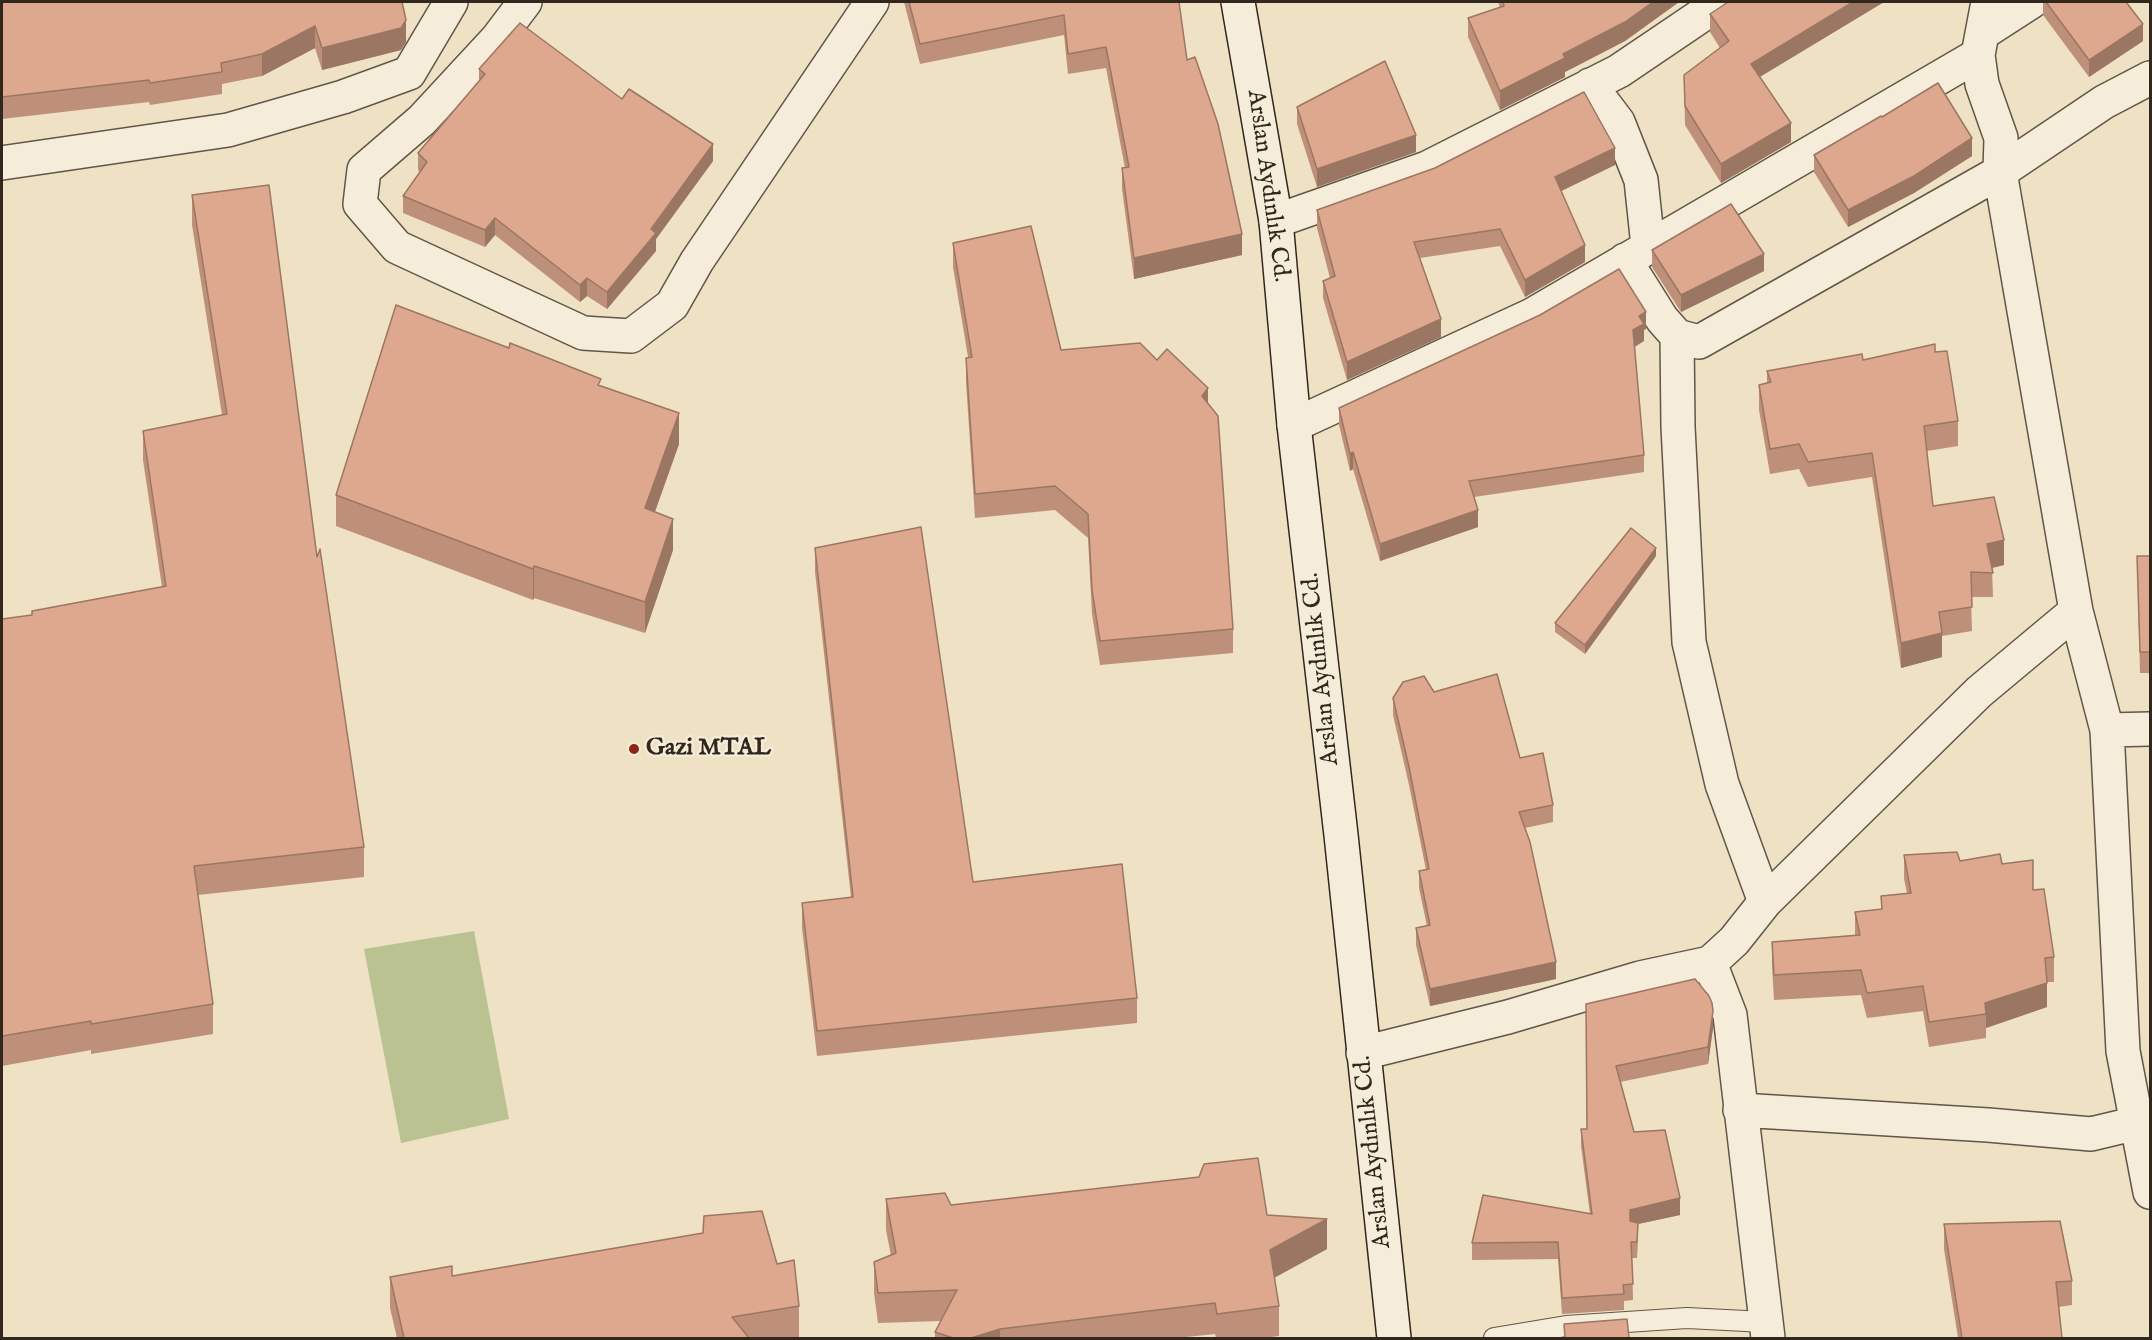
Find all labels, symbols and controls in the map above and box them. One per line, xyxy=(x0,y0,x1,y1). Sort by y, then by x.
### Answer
street label: Arslan Aydınlık Cd. xyxy=(1239,88,1295,284)
street label: Arslan Aydınlık Cd. xyxy=(1298,571,1346,767)
place label: Gazi MTAL xyxy=(646,735,771,763)
marker: Gazi MTAL xyxy=(627,742,641,756)
street label: Arslan Aydınlık Cd. xyxy=(1350,1054,1398,1250)

